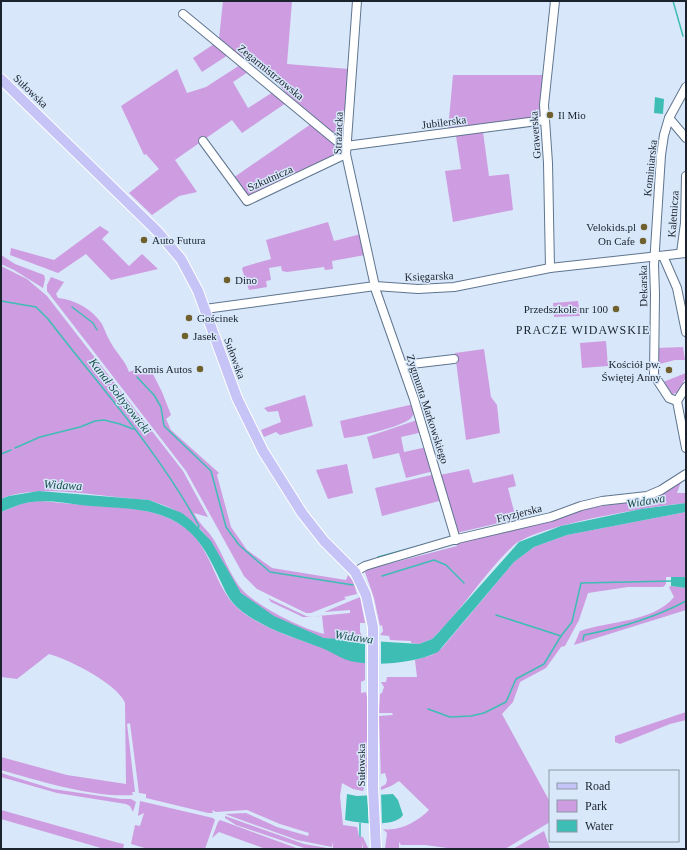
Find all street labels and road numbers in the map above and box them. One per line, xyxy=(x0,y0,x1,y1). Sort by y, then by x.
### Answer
street label: Zegarmistrzowska xyxy=(236,42,306,102)
street label: Sułowska xyxy=(11,72,51,110)
street label: Strażacka xyxy=(331,111,345,155)
street label: Grawerska xyxy=(527,111,543,159)
street label: Jubilerska xyxy=(421,113,467,131)
street label: Kominiarska xyxy=(641,139,659,197)
street label: Szkutnicza xyxy=(246,163,295,193)
street label: Kaletnicza xyxy=(665,190,681,238)
street label: Dekarska xyxy=(637,265,649,307)
street label: Księgarska xyxy=(404,269,454,283)
street label: Sułowska xyxy=(222,336,248,380)
street label: Zygmunta Markowskiego xyxy=(405,353,451,466)
street label: Fryzjerska xyxy=(495,502,543,524)
street label: Sułowska xyxy=(355,743,367,786)

